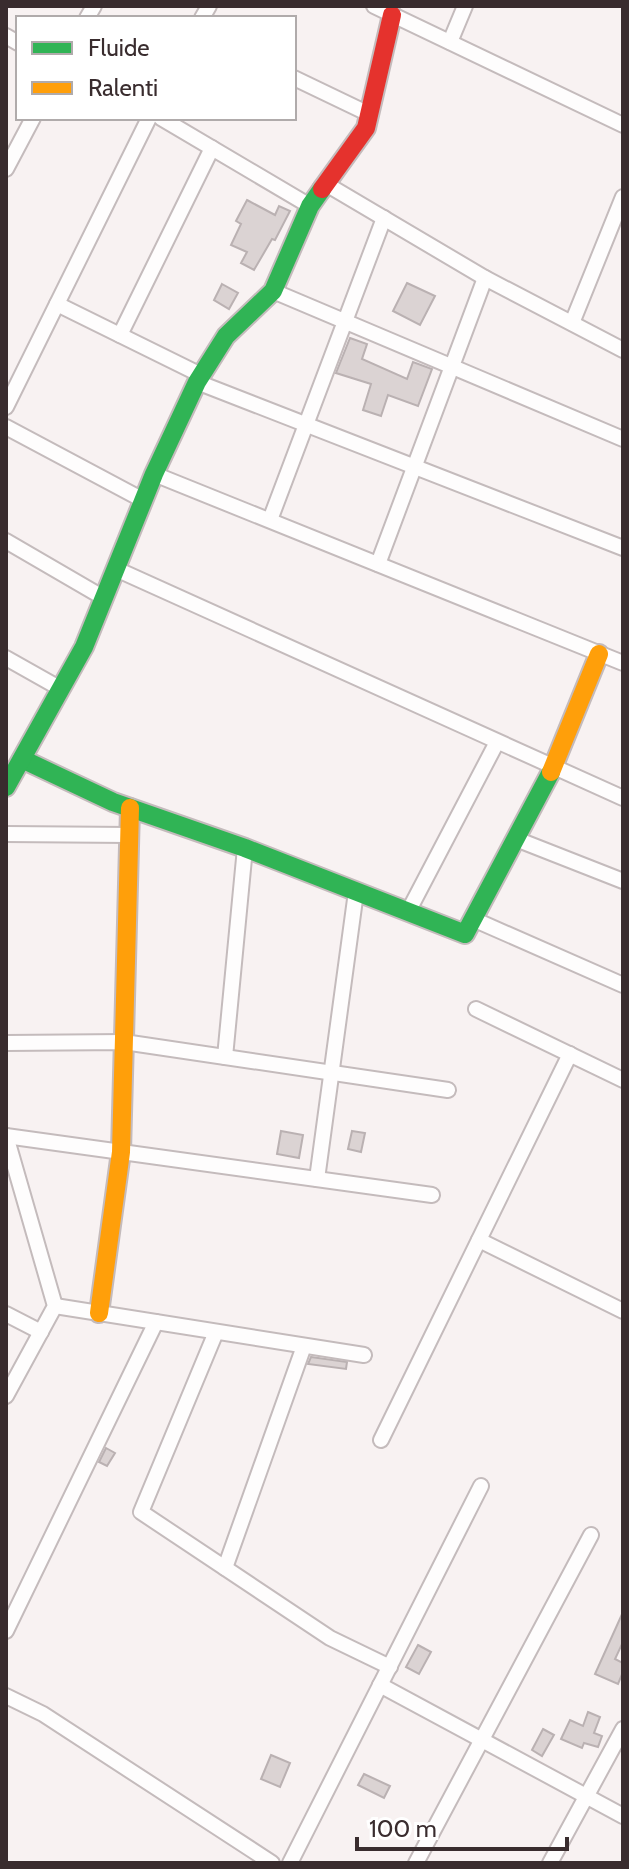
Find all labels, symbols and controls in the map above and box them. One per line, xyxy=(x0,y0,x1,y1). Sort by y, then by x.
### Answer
legend xyxy=(16,16,296,120)
text: Fluide xyxy=(88,33,150,62)
text: Ralenti xyxy=(88,73,158,102)
scale bar xyxy=(357,1801,567,1851)
text: 100 m xyxy=(369,1814,437,1843)

